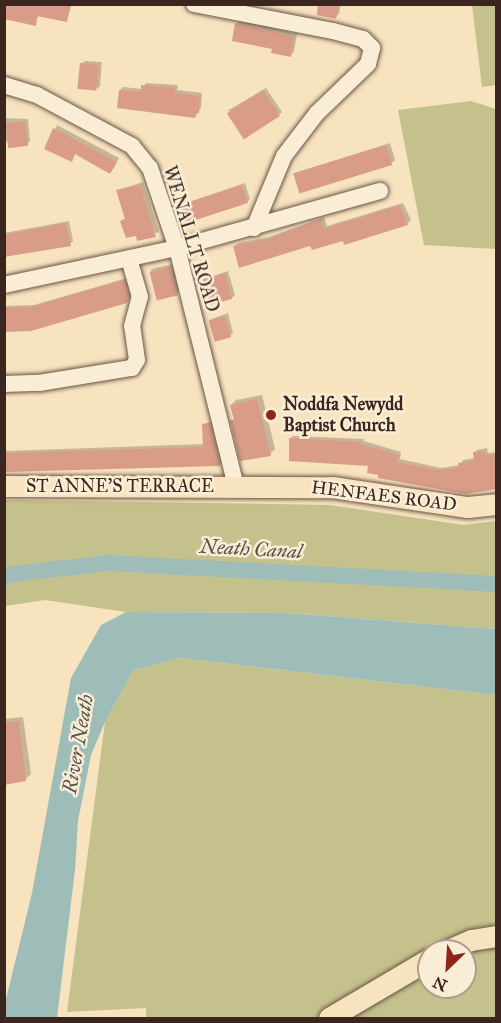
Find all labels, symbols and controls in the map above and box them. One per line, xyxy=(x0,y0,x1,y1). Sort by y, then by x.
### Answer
street label: WENALLT ROAD xyxy=(158,163,224,315)
place label: Noddfa Newydd Baptist Church xyxy=(283,394,403,436)
marker: Noddfa Newydd Baptist Church xyxy=(264,408,278,422)
street label: ST ANNE'S TERRACE xyxy=(26,475,214,497)
street label: HENFAES ROAD xyxy=(310,476,458,516)
water label: Neath Canal xyxy=(199,534,303,564)
water label: River Neath xyxy=(57,693,99,795)
north arrow xyxy=(417,939,477,999)
text: N xyxy=(430,972,450,995)

